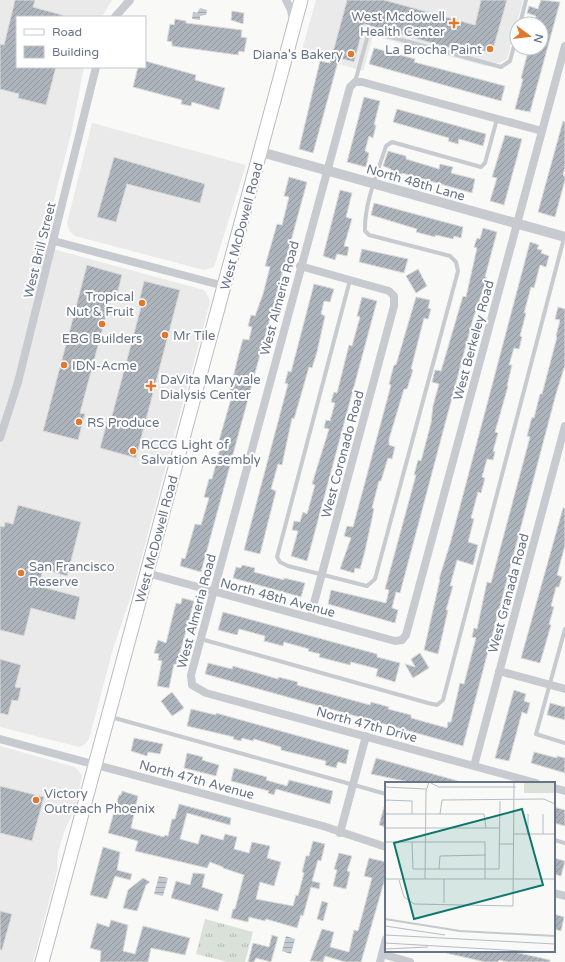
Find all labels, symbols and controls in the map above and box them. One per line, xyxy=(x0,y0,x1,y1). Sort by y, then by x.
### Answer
place label: West Mcdowell Health Center xyxy=(351,9,445,40)
legend xyxy=(16,16,146,68)
north arrow xyxy=(509,16,549,56)
marker: West Mcdowell Health Center xyxy=(448,17,460,29)
text: Road xyxy=(52,25,82,39)
text: N xyxy=(531,33,546,44)
place label: La Brocha Paint xyxy=(385,42,482,58)
marker: La Brocha Paint xyxy=(485,44,495,54)
text: Building xyxy=(52,45,99,59)
place label: Diana's Bakery xyxy=(252,47,343,63)
marker: Diana's Bakery xyxy=(346,49,356,59)
street label: West McDowell Road xyxy=(217,161,267,292)
street label: North 48th Lane xyxy=(364,161,467,205)
street label: West Brill Street xyxy=(20,200,60,300)
street label: West Almeria Road xyxy=(257,239,303,357)
street label: West Berkeley Road xyxy=(450,278,498,402)
place label: Tropical Nut & Fruit xyxy=(66,289,134,320)
marker: Tropical Nut & Fruit xyxy=(137,298,147,308)
marker: EBG Builders xyxy=(97,319,107,329)
place label: Mr Tile xyxy=(173,328,215,344)
marker: Mr Tile xyxy=(160,330,170,340)
place label: EBG Builders xyxy=(62,331,142,347)
place label: IDN-Acme xyxy=(72,358,137,374)
marker: IDN-Acme xyxy=(59,360,69,370)
place label: DaVita Maryvale Dialysis Center xyxy=(160,372,261,403)
marker: DaVita Maryvale Dialysis Center xyxy=(145,380,157,392)
street label: West Coronado Road xyxy=(318,389,368,520)
place label: RS Produce xyxy=(87,415,159,431)
marker: RS Produce xyxy=(74,417,84,427)
place label: RCCG Light of Salvation Assembly xyxy=(141,437,261,468)
marker: RCCG Light of Salvation Assembly xyxy=(128,446,138,456)
street label: West McDowell Road xyxy=(132,474,182,605)
street label: West Granada Road xyxy=(485,532,533,655)
street label: West Almeria Road xyxy=(174,552,220,670)
place label: San Francisco Reserve xyxy=(29,559,115,590)
marker: San Francisco Reserve xyxy=(16,568,26,578)
street label: North 48th Avenue xyxy=(218,575,337,621)
street label: North 47th Drive xyxy=(314,704,419,746)
street label: North 47th Avenue xyxy=(137,757,256,803)
inset map xyxy=(385,782,555,952)
place label: Victory Outreach Phoenix xyxy=(44,786,155,817)
marker: Victory Outreach Phoenix xyxy=(31,795,41,805)

